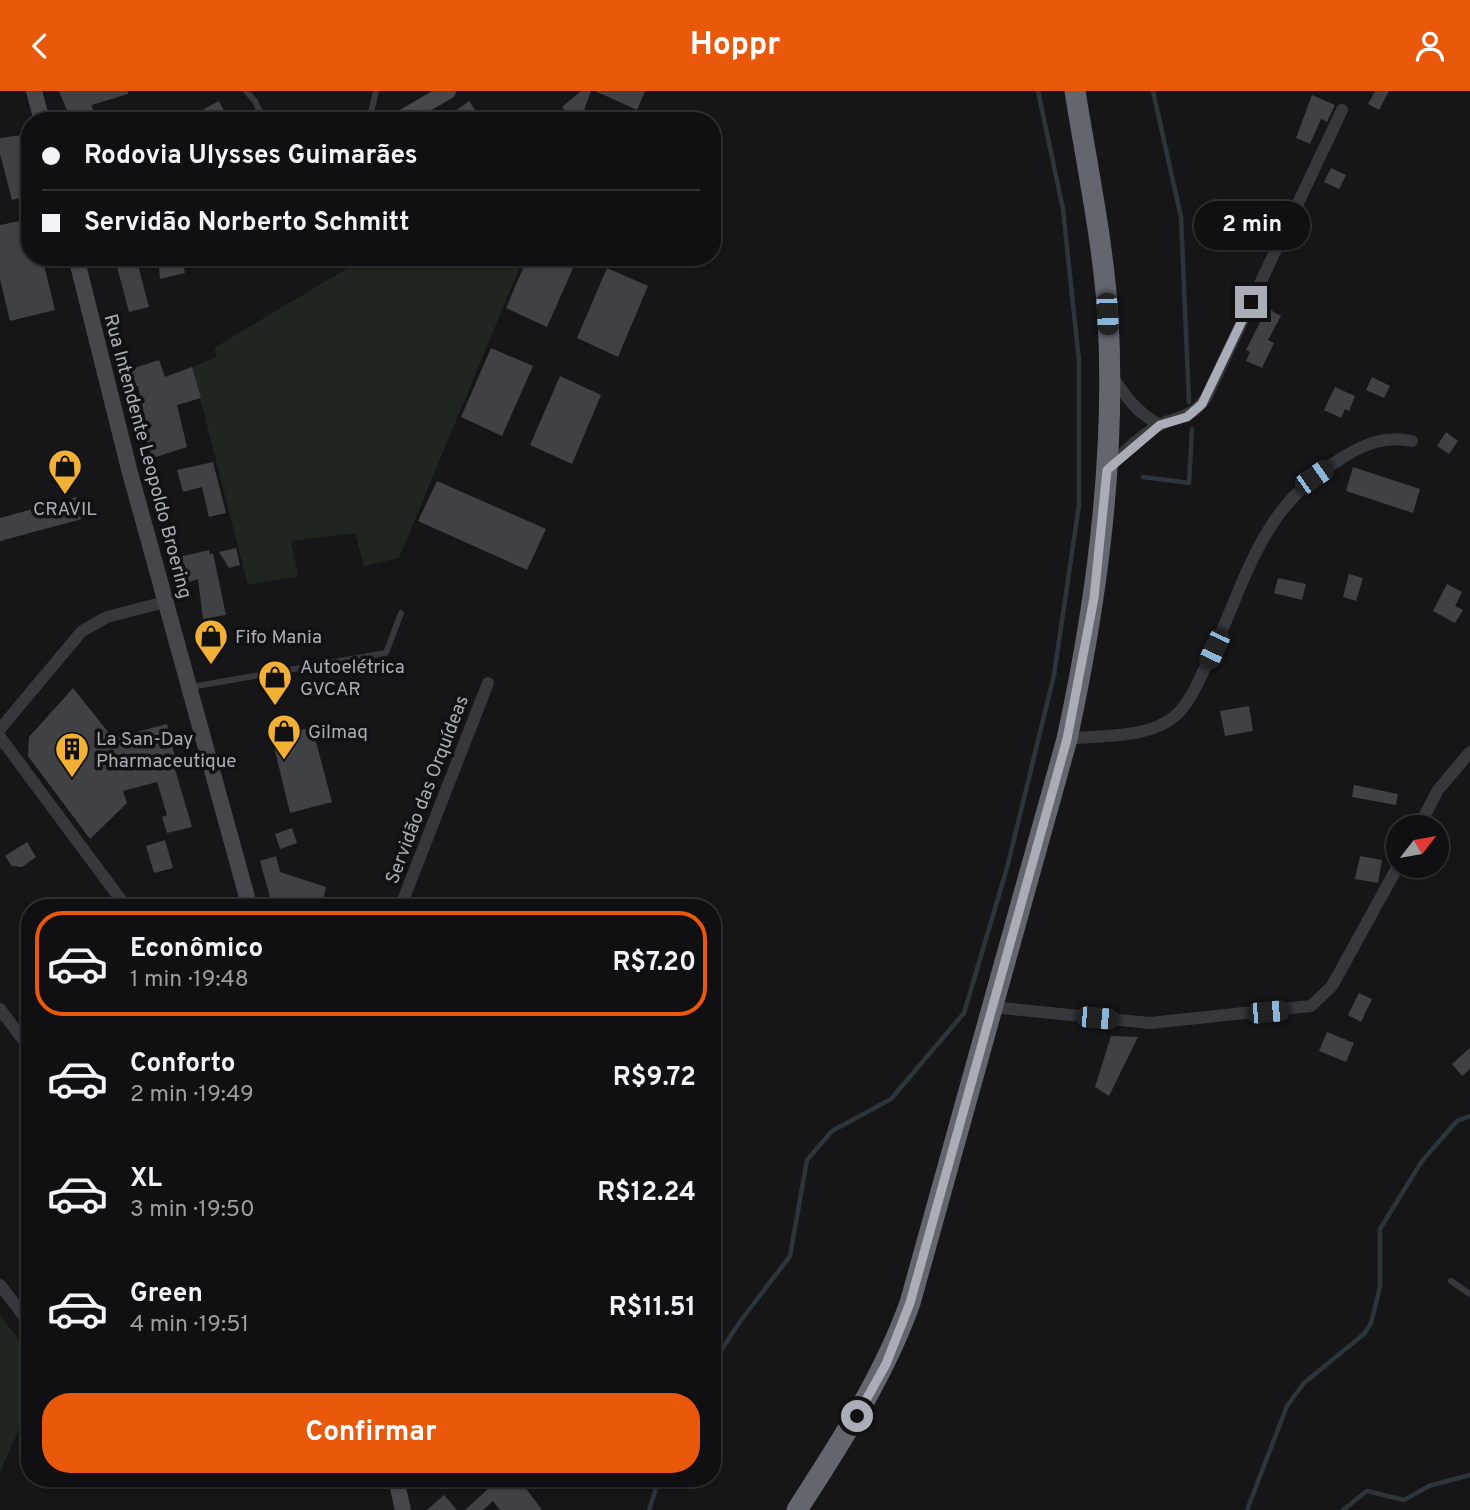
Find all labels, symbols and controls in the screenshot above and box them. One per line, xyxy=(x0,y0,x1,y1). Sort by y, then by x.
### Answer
text: Hoppr xyxy=(690,26,780,66)
icon: back xyxy=(21,27,59,65)
icon: person xyxy=(1411,27,1449,65)
text: Rodovia Ulysses Guimarães xyxy=(84,140,418,173)
callout: 2 min xyxy=(1193,201,1309,249)
text: Servidão Norberto Schmitt xyxy=(84,207,409,240)
text: 2 min xyxy=(1222,211,1282,240)
route end xyxy=(1235,286,1267,318)
car xyxy=(1096,292,1119,336)
street label: Rua Intendente Leopoldo Broering xyxy=(97,312,197,601)
shop icon: CRAVIL xyxy=(46,447,84,496)
car xyxy=(1291,456,1338,498)
place label: CRAVIL xyxy=(33,498,97,522)
shop icon: Fifo Mania xyxy=(192,617,230,666)
place label: Fifo Mania xyxy=(235,626,322,650)
car xyxy=(1196,626,1233,672)
place label: Autoelétrica GVCAR xyxy=(300,656,405,702)
shop icon: Autoelétrica GVCAR xyxy=(256,658,294,707)
street label: Servidão das Orquídeas xyxy=(381,692,475,887)
shop icon: Gilmaq xyxy=(265,712,303,761)
place label: Gilmaq xyxy=(308,721,368,745)
place label: La San-Day Pharmaceutique xyxy=(96,728,237,774)
building icon: La San-Day Pharmaceutique xyxy=(53,730,91,779)
north arrow xyxy=(1386,815,1449,879)
map controls xyxy=(1386,815,1449,878)
icon: car xyxy=(46,932,109,995)
text: Econômico xyxy=(130,933,263,966)
text: R$7.20 xyxy=(612,947,696,980)
text: 1 min · 19:48 xyxy=(130,966,249,995)
car xyxy=(1247,1000,1290,1024)
car xyxy=(1076,1006,1119,1030)
icon: car xyxy=(46,1047,109,1110)
text: Conforto xyxy=(130,1048,236,1081)
text: R$9.72 xyxy=(613,1062,696,1095)
text: 2 min · 19:49 xyxy=(130,1081,254,1110)
icon: car xyxy=(46,1162,109,1225)
text: XL xyxy=(130,1163,162,1196)
text: R$12.24 xyxy=(597,1177,696,1210)
text: 3 min · 19:50 xyxy=(130,1196,255,1225)
icon: car xyxy=(46,1277,109,1340)
text: Green xyxy=(130,1278,203,1311)
text: R$11.51 xyxy=(609,1292,696,1325)
text: 4 min · 19:51 xyxy=(130,1311,249,1340)
button: Confirmar xyxy=(42,1393,700,1473)
route start xyxy=(841,1400,873,1432)

